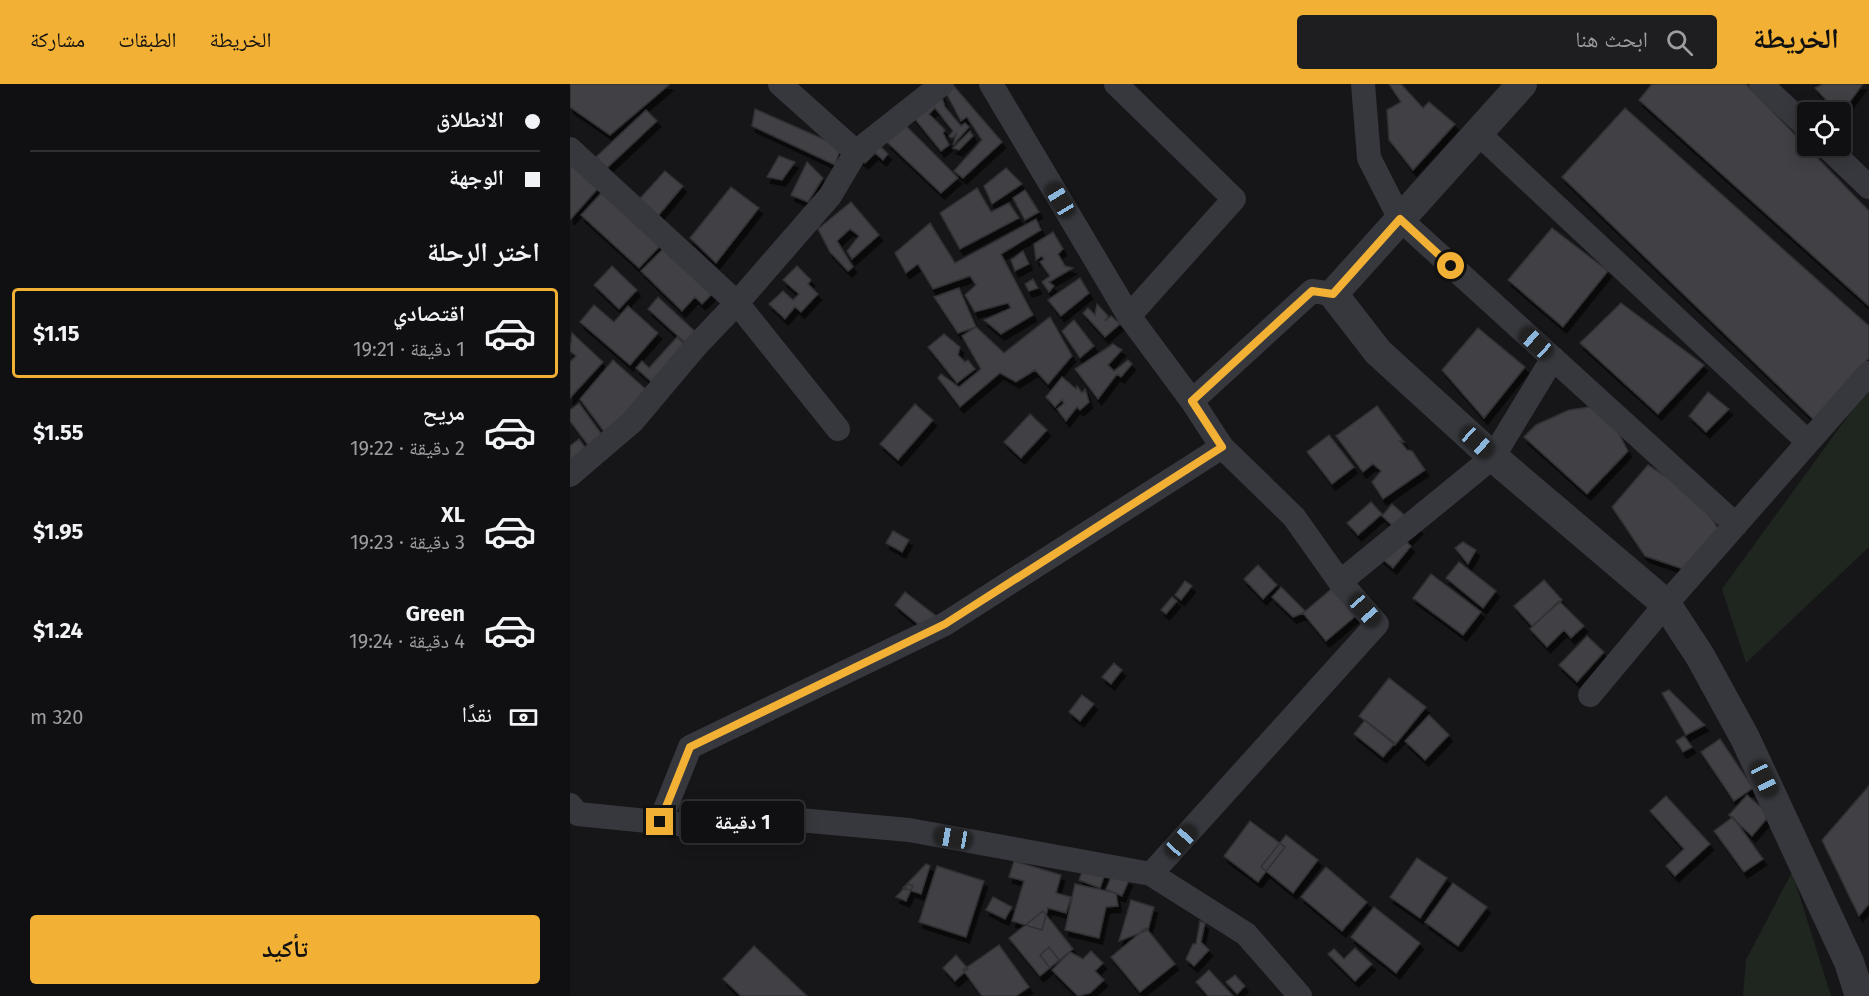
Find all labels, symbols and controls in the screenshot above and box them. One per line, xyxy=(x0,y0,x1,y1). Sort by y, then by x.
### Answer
search box xyxy=(1297,15,1717,69)
text: الخريطة xyxy=(1753,22,1839,55)
text: ابحث هنا xyxy=(1575,26,1648,53)
icon: search xyxy=(1663,26,1696,59)
text: مشاركة xyxy=(30,27,85,53)
text: الطبقات xyxy=(118,27,177,53)
text: الخريطة xyxy=(210,27,271,53)
map controls xyxy=(1797,102,1851,156)
button: locate xyxy=(1797,102,1851,156)
text: الانطلاق xyxy=(436,106,504,133)
text: الوجهة xyxy=(449,164,504,191)
car xyxy=(1043,180,1077,220)
text: اختر الرحلة xyxy=(427,236,540,268)
route start xyxy=(1437,252,1464,279)
text: اقتصادي xyxy=(393,300,465,327)
icon: car xyxy=(483,306,537,360)
text: $1.15 xyxy=(33,320,80,347)
car xyxy=(1517,324,1555,362)
text: 1 دقيقة · 19:21 xyxy=(353,337,465,361)
text: مريح xyxy=(422,399,465,426)
icon: car xyxy=(483,405,537,459)
text: $1.55 xyxy=(33,419,83,446)
car xyxy=(1458,423,1496,461)
text: 2 دقيقة · 19:22 xyxy=(350,436,465,460)
text: XL xyxy=(441,501,465,528)
icon: car xyxy=(483,504,537,558)
text: $1.95 xyxy=(33,518,83,545)
text: 3 دقيقة · 19:23 xyxy=(350,530,465,554)
car xyxy=(1346,591,1384,629)
text: Green xyxy=(406,600,465,627)
icon: car xyxy=(483,603,537,657)
text: $1.24 xyxy=(33,617,83,644)
text: 4 دقيقة · 19:24 xyxy=(349,629,465,653)
text: نقدًا xyxy=(462,701,492,728)
icon: cash xyxy=(507,701,540,734)
text: 320 m xyxy=(30,705,83,729)
car xyxy=(1748,759,1780,799)
callout: 1 دقيقة xyxy=(681,801,804,843)
route end xyxy=(646,808,673,835)
text: 1 دقيقة xyxy=(714,810,771,834)
car xyxy=(1162,822,1200,860)
car xyxy=(934,826,972,850)
button: تأكيد xyxy=(30,915,540,984)

